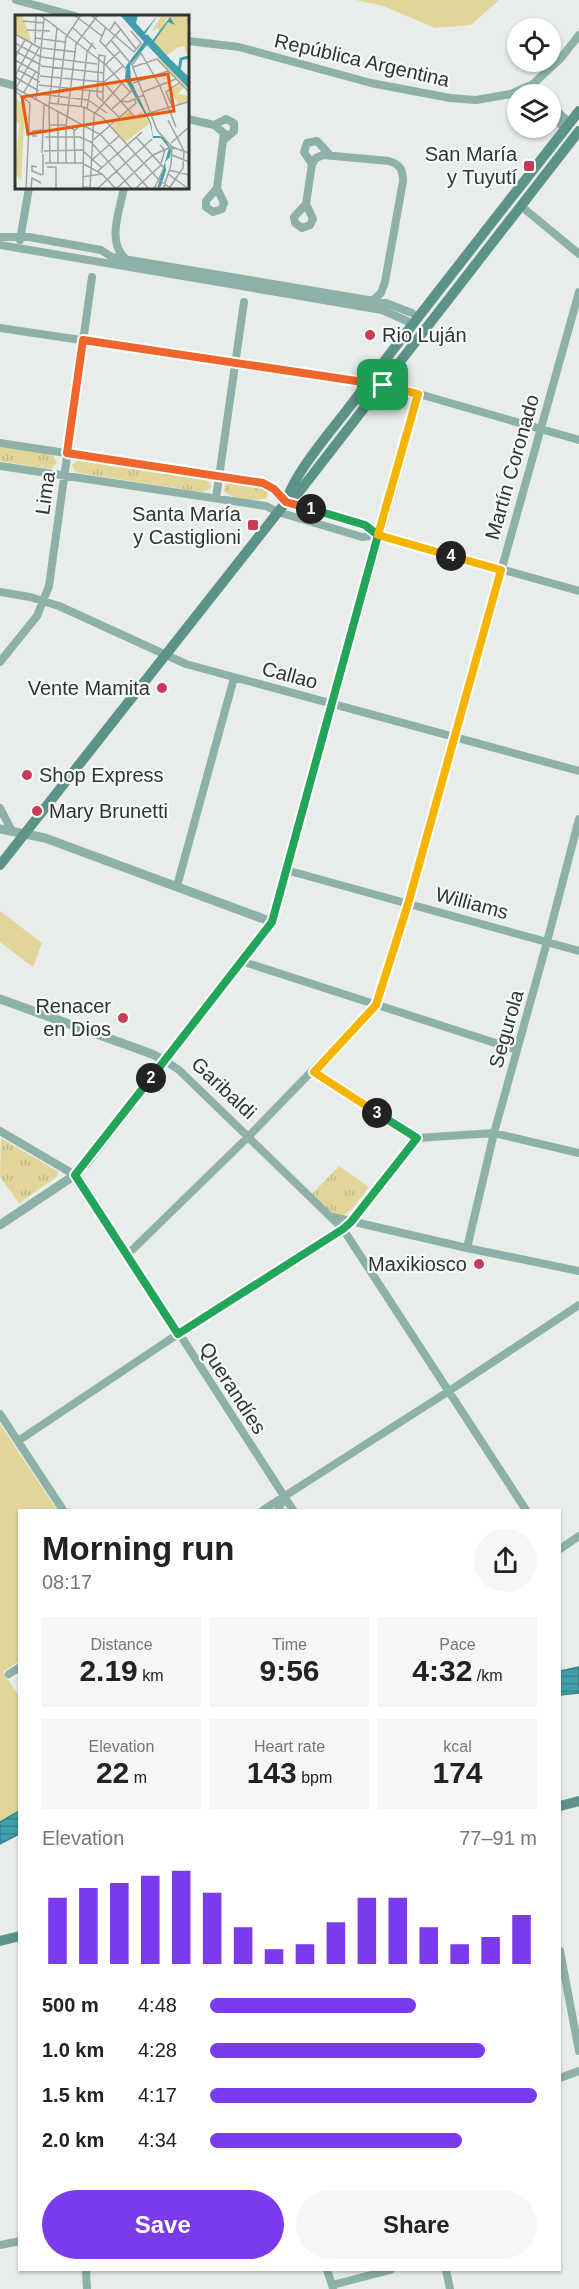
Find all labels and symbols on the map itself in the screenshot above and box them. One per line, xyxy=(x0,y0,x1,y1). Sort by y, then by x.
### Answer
inset map xyxy=(15,15,189,189)
street label: República Argentina xyxy=(272,29,453,91)
place label: San María y Tuyutí xyxy=(425,143,518,188)
marker: San María y Tuyutí xyxy=(522,159,536,173)
place label: Rio Luján xyxy=(382,324,467,346)
marker: Rio Luján xyxy=(363,328,377,342)
pin xyxy=(357,359,408,410)
street label: Martín Coronado xyxy=(481,392,543,542)
street label: Lima xyxy=(31,469,59,516)
pin: 1 xyxy=(296,494,326,524)
place label: Santa María y Castiglioni xyxy=(132,503,242,548)
marker: Santa María y Castiglioni xyxy=(246,518,260,532)
pin: 4 xyxy=(436,541,466,571)
street label: Callao xyxy=(260,657,320,693)
place label: Vente Mamita xyxy=(28,677,151,699)
marker: Vente Mamita xyxy=(155,681,169,695)
place label: Shop Express xyxy=(39,764,164,786)
marker: Shop Express xyxy=(20,768,34,782)
place label: Mary Brunetti xyxy=(49,800,168,822)
marker: Mary Brunetti xyxy=(30,804,44,818)
street label: Williams xyxy=(433,883,511,923)
street label: Segurola xyxy=(484,987,528,1071)
place label: Renacer en Dios xyxy=(35,995,111,1040)
marker: Renacer en Dios xyxy=(116,1011,130,1025)
street label: Garibaldi xyxy=(187,1053,261,1123)
pin: 2 xyxy=(136,1063,166,1093)
pin: 3 xyxy=(362,1098,392,1128)
place label: Maxikiosco xyxy=(368,1253,467,1275)
marker: Maxikiosco xyxy=(472,1257,486,1271)
street label: Querandíes xyxy=(195,1338,271,1438)

